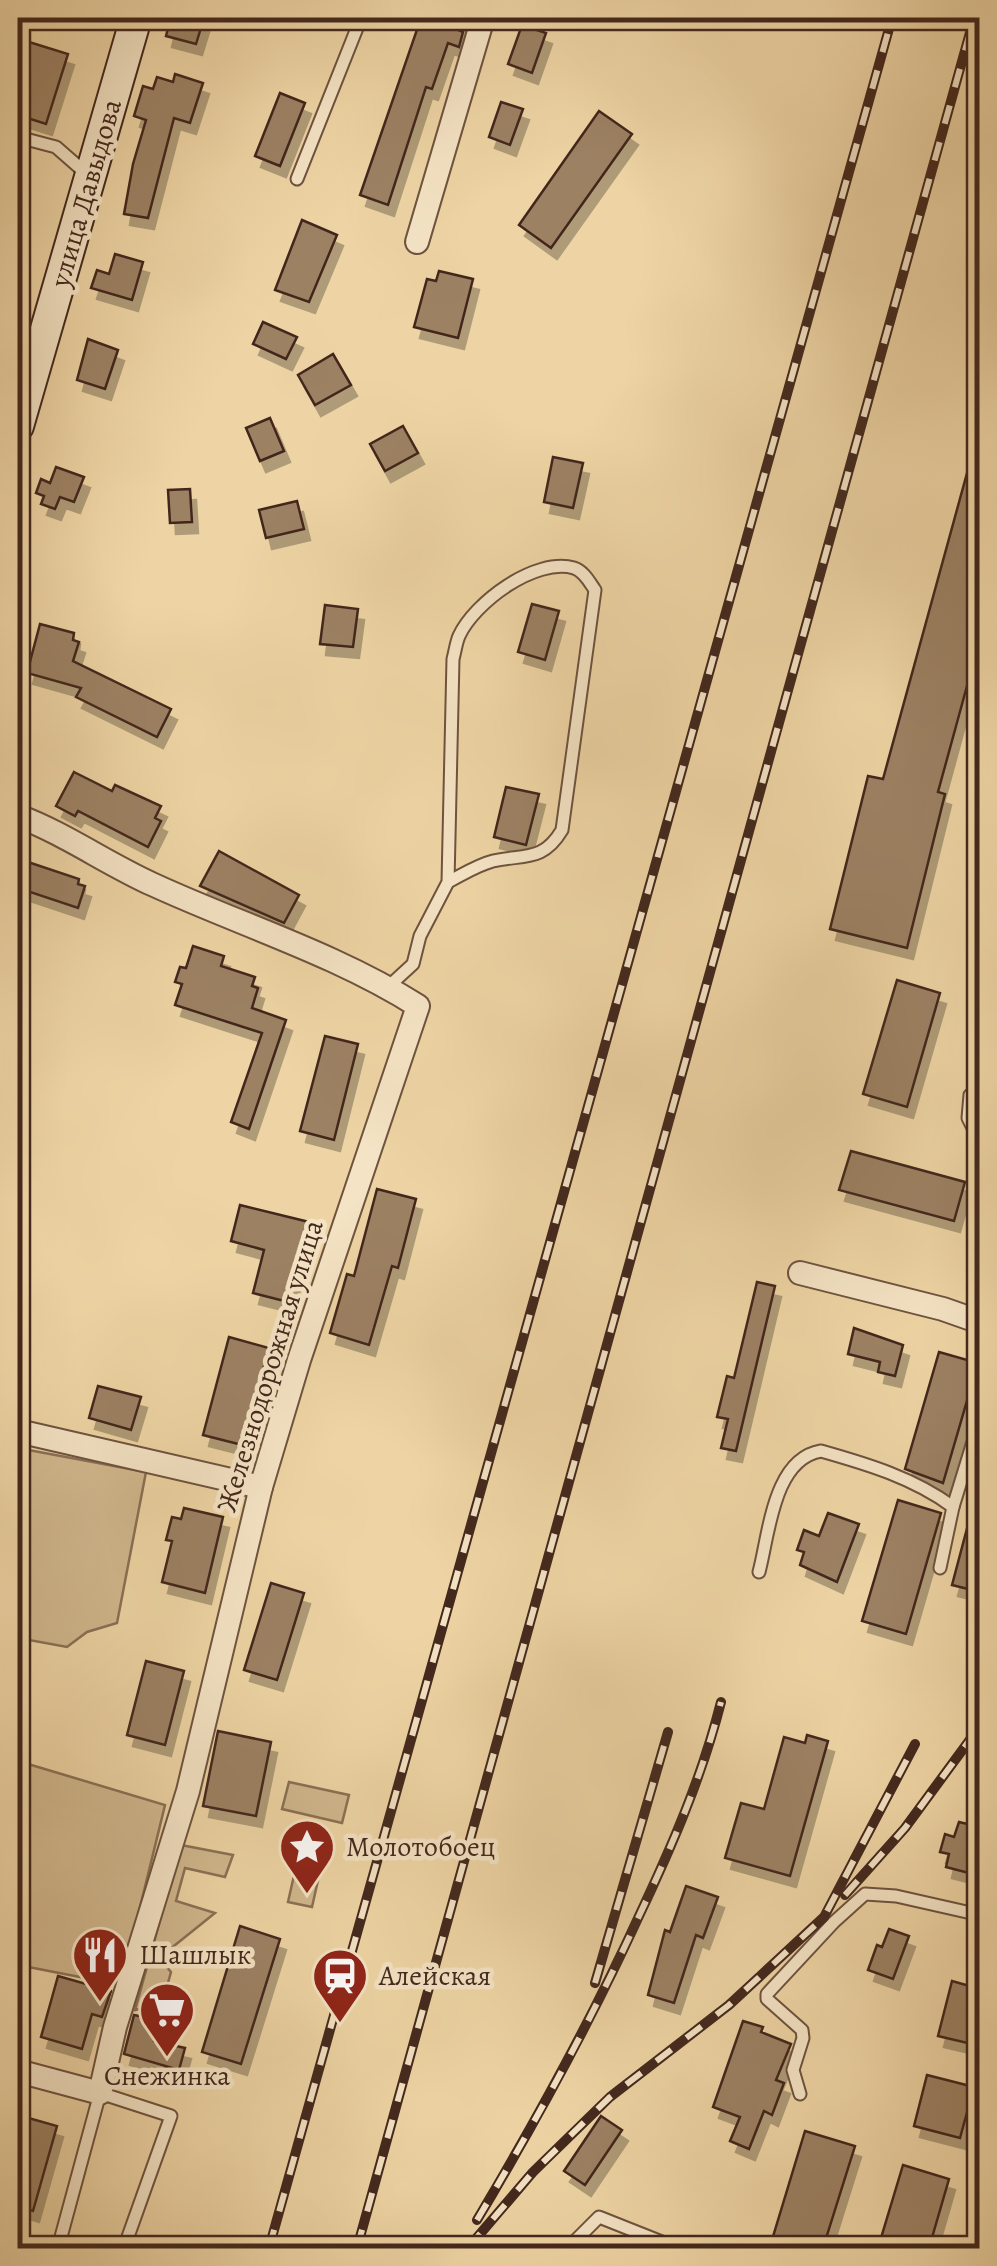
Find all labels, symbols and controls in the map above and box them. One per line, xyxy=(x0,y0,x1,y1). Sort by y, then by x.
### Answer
street label: улица Давыдова xyxy=(41,94,131,292)
street label: Железнодорожная улица xyxy=(207,1215,333,1517)
place icon: Молотобоец xyxy=(277,1817,337,1896)
place label: Молотобоец xyxy=(346,1828,495,1866)
restaurant icon: Шашлык xyxy=(70,1925,130,2004)
place label: Шашлык xyxy=(139,1936,251,1974)
station icon: Алейская xyxy=(310,1946,370,2025)
place label: Алейская xyxy=(378,1957,491,1995)
supermarket icon: Снежинка xyxy=(137,1980,197,2059)
place label: Снежинка xyxy=(104,2057,230,2095)

